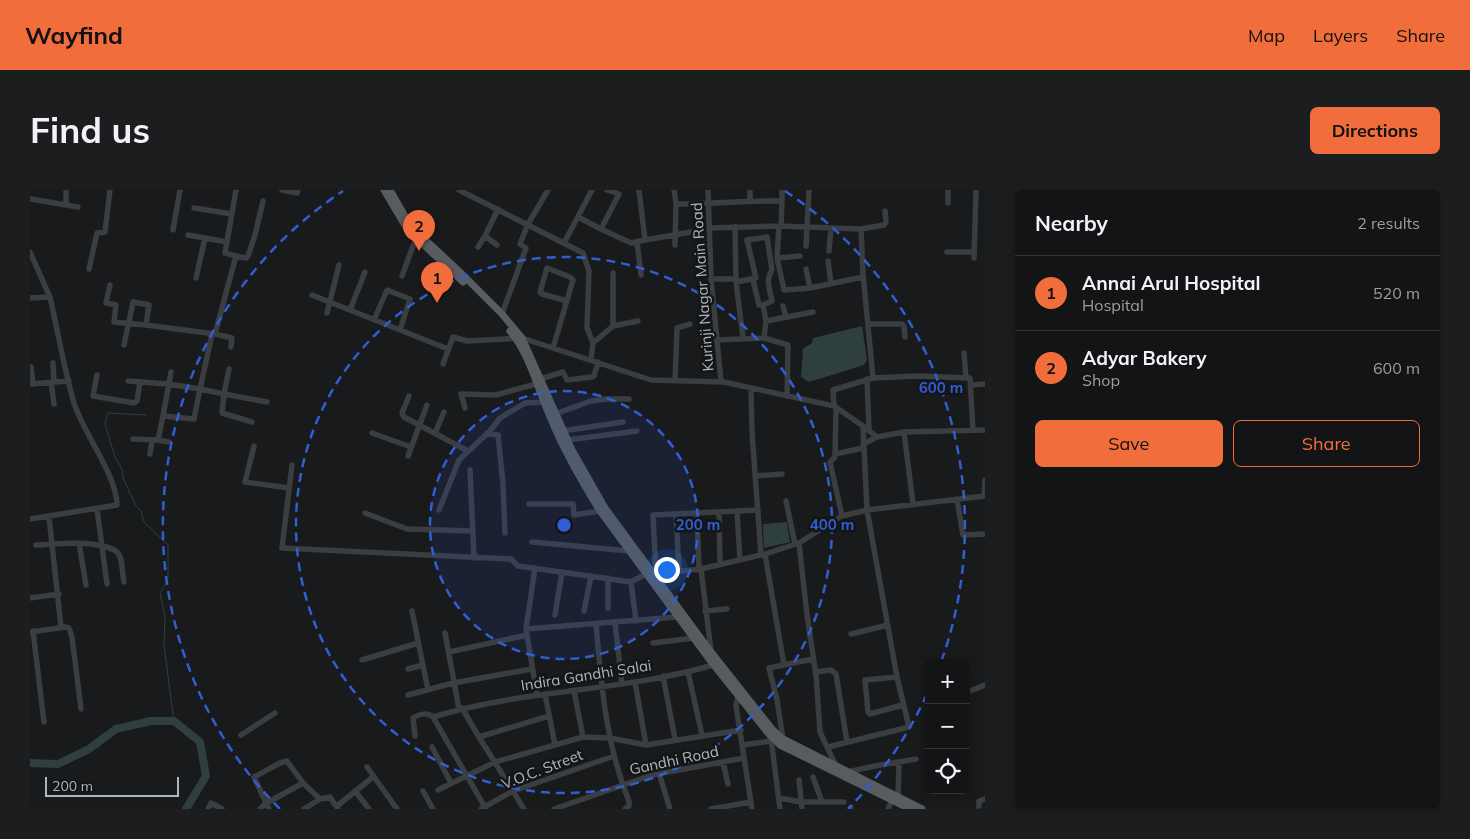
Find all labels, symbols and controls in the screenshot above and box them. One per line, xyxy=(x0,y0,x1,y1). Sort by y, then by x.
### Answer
text: Wayfind xyxy=(25,20,123,50)
text: Map xyxy=(1248,24,1285,47)
text: Layers xyxy=(1313,24,1368,47)
text: Share xyxy=(1396,24,1445,47)
button: Directions xyxy=(1310,107,1440,154)
text: Find us xyxy=(30,108,150,152)
street label: Kurinji Nagar Main Road xyxy=(687,202,717,372)
pin: 2 xyxy=(403,210,435,251)
text: Nearby xyxy=(1035,210,1108,236)
text: 2 results xyxy=(1357,213,1420,233)
pin: 1 xyxy=(421,262,453,303)
text: Annai Arul Hospital xyxy=(1082,271,1260,295)
text: 1 xyxy=(1046,283,1056,303)
text: 520 m xyxy=(1373,283,1420,303)
text: Hospital xyxy=(1082,295,1144,315)
text: Adyar Bakery xyxy=(1082,346,1206,370)
text: 2 xyxy=(1046,358,1056,378)
text: 600 m xyxy=(1373,358,1420,378)
text: Shop xyxy=(1082,370,1120,390)
text: 600 m xyxy=(919,378,963,397)
button: Save xyxy=(1035,420,1223,467)
button: Share xyxy=(1233,420,1420,467)
text: 200 m xyxy=(676,515,720,534)
text: 400 m xyxy=(810,515,854,534)
centre of rings xyxy=(555,516,573,534)
your location xyxy=(654,557,680,583)
street label: Indira Gandhi Salai xyxy=(519,655,653,695)
map controls xyxy=(925,659,970,794)
button: + xyxy=(925,659,970,704)
button: − xyxy=(925,704,970,749)
street label: Gandhi Road xyxy=(628,741,720,779)
street label: V.O.C. Street xyxy=(499,745,585,793)
button: locate xyxy=(925,749,970,794)
scale bar xyxy=(45,774,179,797)
text: 200 m xyxy=(52,777,93,795)

